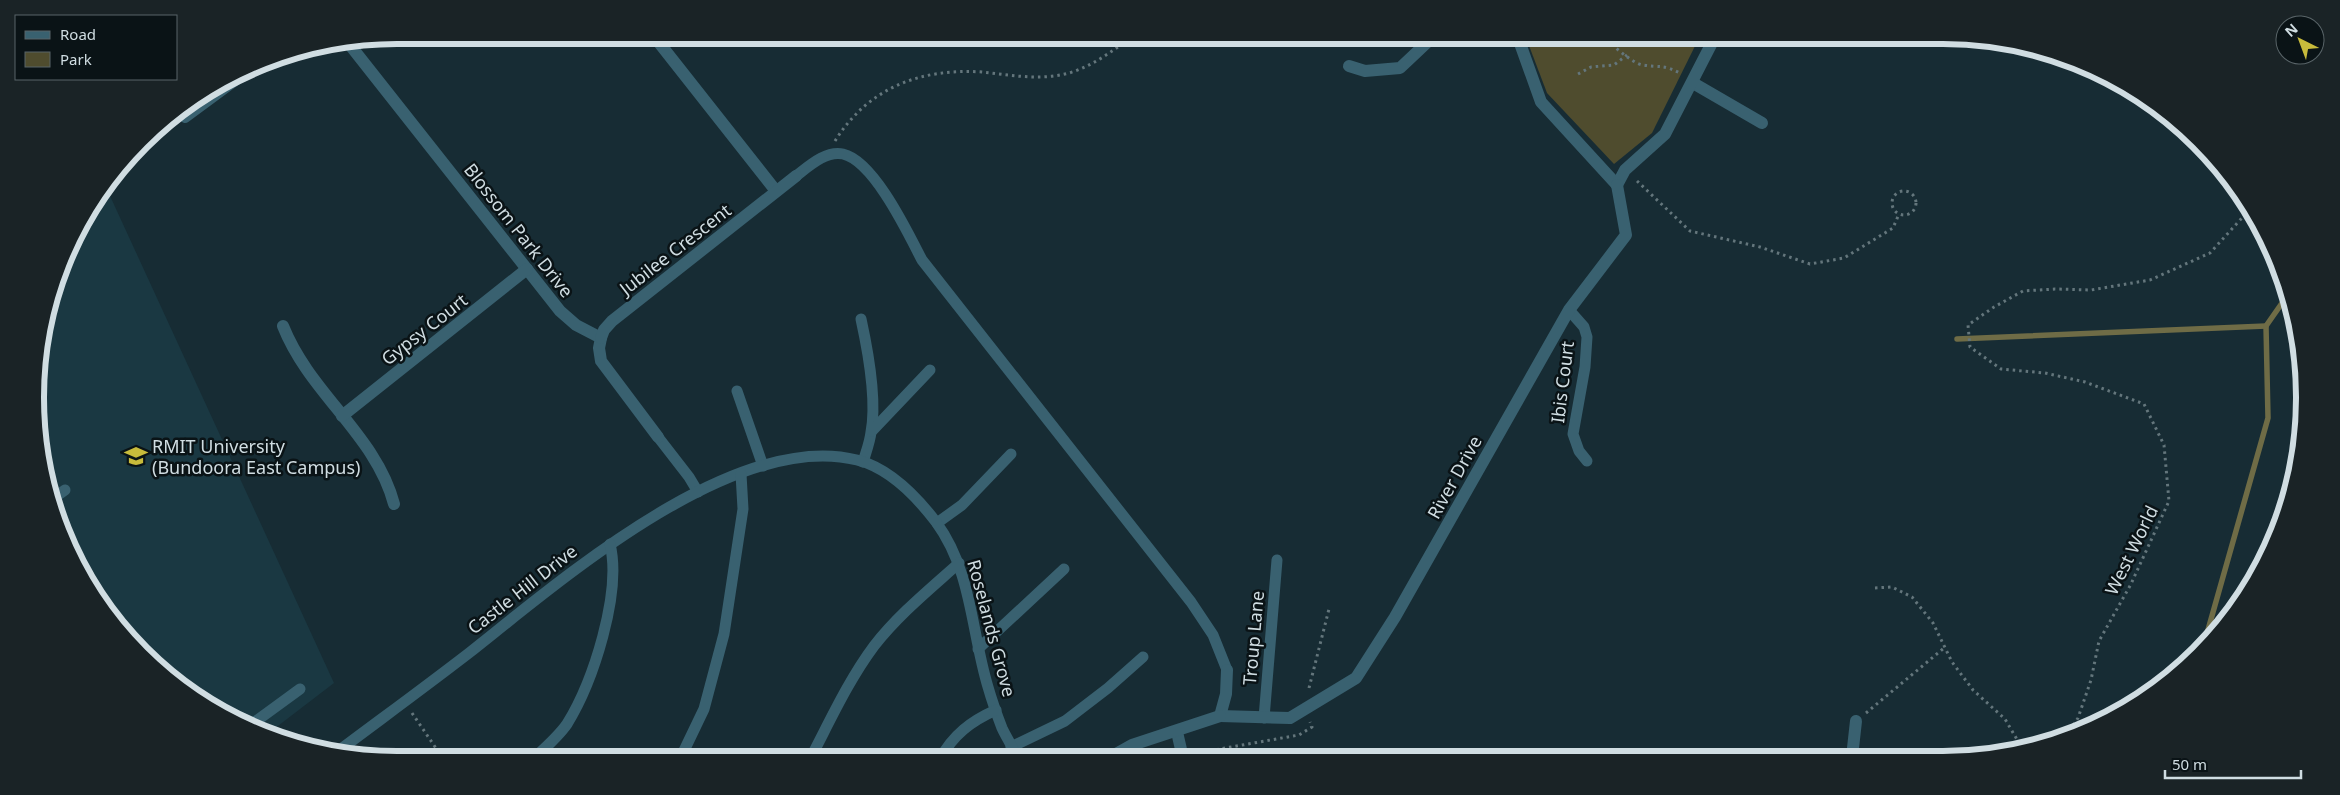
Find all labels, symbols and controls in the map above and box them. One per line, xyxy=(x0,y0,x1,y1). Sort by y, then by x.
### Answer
legend xyxy=(15,15,178,80)
north arrow xyxy=(2275,15,2325,65)
text: N xyxy=(2280,19,2302,41)
text: Road xyxy=(60,24,96,44)
text: Park xyxy=(60,49,92,69)
street label: Blossom Park Drive xyxy=(459,158,579,302)
street label: Jubilee Crescent xyxy=(613,198,736,301)
street label: Gypsy Court xyxy=(376,287,472,370)
street label: Ibis Court xyxy=(1545,339,1579,424)
street label: River Drive xyxy=(1421,431,1487,523)
place label: RMIT University (Bundoora East Campus) xyxy=(152,434,360,479)
school or university icon: RMIT University (Bundoora East Campus) xyxy=(123,443,149,469)
street label: West World xyxy=(2099,501,2163,599)
street label: Castle Hill Drive xyxy=(462,539,582,639)
street label: Roselands Grove xyxy=(962,557,1022,699)
street label: Troup Lane xyxy=(1237,590,1269,686)
scale bar xyxy=(2165,748,2301,780)
text: 50 m xyxy=(2172,754,2207,774)

